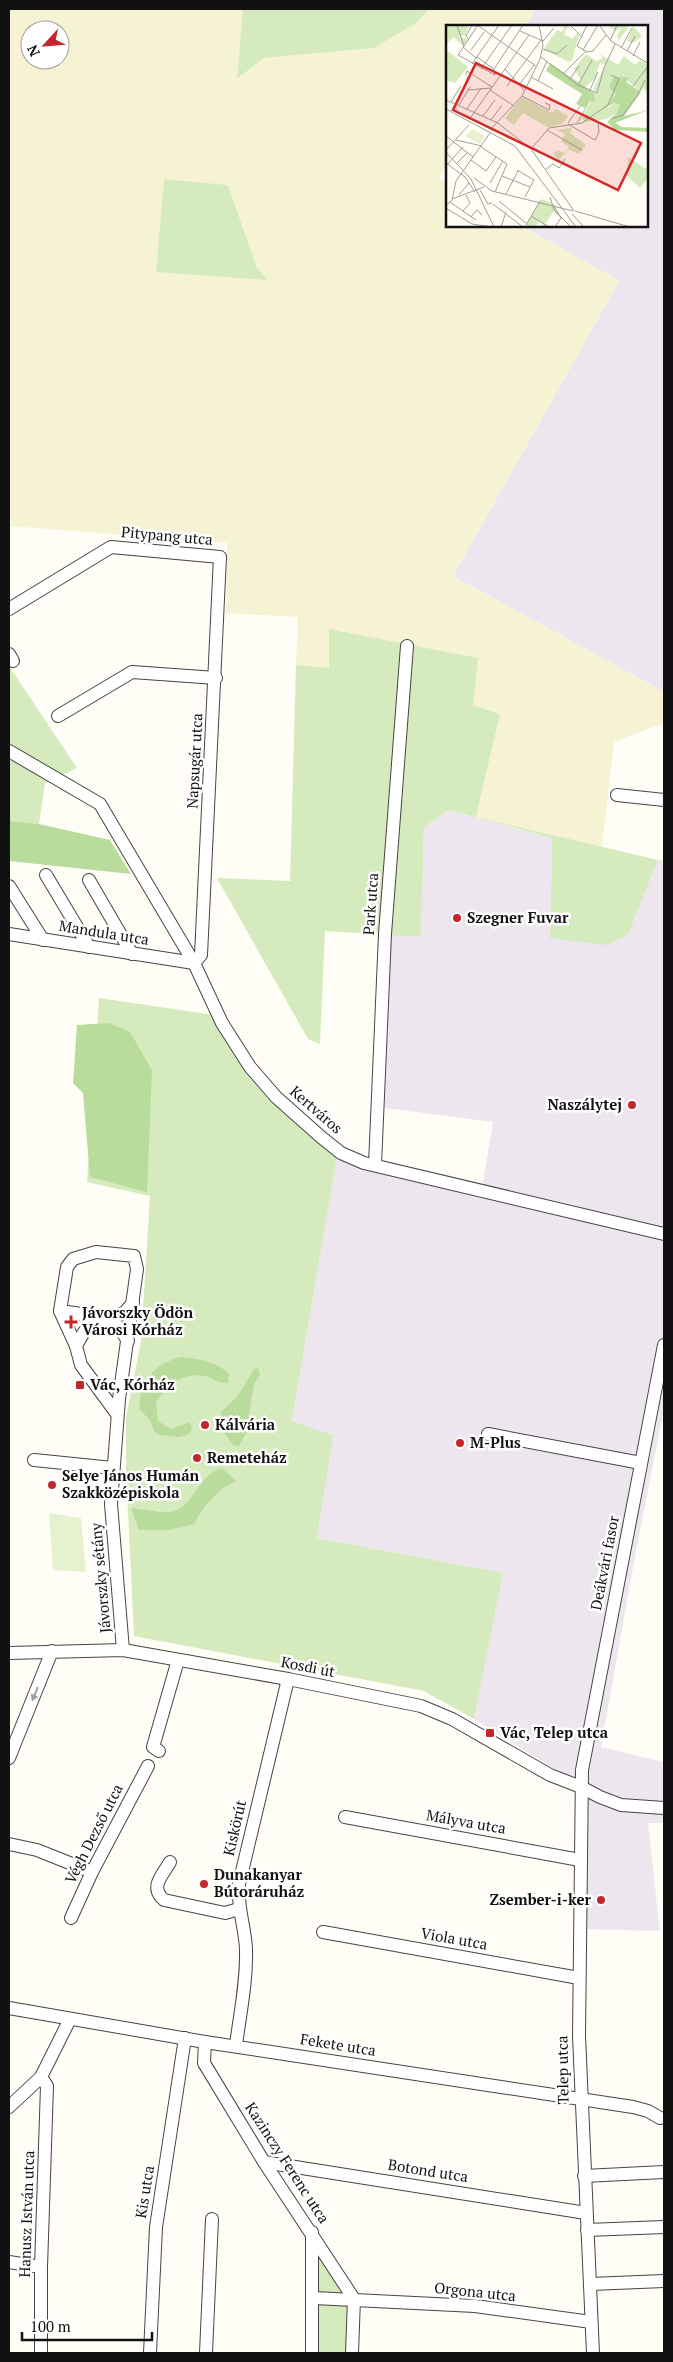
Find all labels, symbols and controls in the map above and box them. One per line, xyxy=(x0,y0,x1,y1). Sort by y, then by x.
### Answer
north arrow xyxy=(20,20,70,70)
inset map xyxy=(446,25,648,228)
text: N xyxy=(22,42,44,60)
street label: Pitypang utca xyxy=(120,521,214,549)
street label: Napsugár utca xyxy=(182,712,207,809)
street label: Park utca xyxy=(358,872,382,936)
place label: Szegner Fuvar xyxy=(467,907,569,927)
marker: Szegner Fuvar xyxy=(451,912,463,924)
street label: Mandula utca xyxy=(58,915,151,949)
street label: Kertváros xyxy=(286,1081,347,1138)
place label: Naszálytej xyxy=(547,1094,622,1114)
marker: Naszálytej xyxy=(626,1099,638,1111)
place label: Jávorszky Ödön Városi Kórház xyxy=(82,1302,194,1339)
marker: Jávorszky Ödön Városi Kórház xyxy=(64,1315,78,1329)
place label: Vác, Kórház xyxy=(90,1374,175,1394)
marker: Vác, Kórház xyxy=(74,1379,86,1391)
place label: Kálvária xyxy=(215,1414,276,1434)
marker: Kálvária xyxy=(199,1419,211,1431)
place label: M-Plus xyxy=(470,1432,521,1452)
marker: M-Plus xyxy=(454,1437,466,1449)
place label: Remeteház xyxy=(207,1447,287,1467)
marker: Remeteház xyxy=(191,1452,203,1464)
place label: Selye János Humán Szakközépiskola xyxy=(62,1465,200,1502)
marker: Selye János Humán Szakközépiskola xyxy=(46,1479,58,1491)
street label: Deákvári fasor xyxy=(585,1514,623,1612)
street label: Jávorszky sétány xyxy=(85,1522,115,1634)
street label: Kosdi út xyxy=(280,1651,337,1681)
one-way arrow xyxy=(31,1687,39,1702)
place label: Vác, Telep utca xyxy=(500,1722,609,1742)
marker: Vác, Telep utca xyxy=(484,1727,496,1739)
street label: Végh Dezső utca xyxy=(59,1780,127,1887)
street label: Kiskörút xyxy=(218,1798,250,1858)
street label: Mályva utca xyxy=(425,1804,508,1838)
place label: Dunakanyar Bútoráruház xyxy=(214,1864,305,1901)
marker: Dunakanyar Bútoráruház xyxy=(198,1878,210,1890)
place label: Zsember-i-ker xyxy=(489,1889,592,1909)
marker: Zsember-i-ker xyxy=(595,1894,607,1906)
street label: Viola utca xyxy=(419,1922,490,1954)
street label: Fekete utca xyxy=(299,2028,378,2060)
street label: Telep utca xyxy=(551,2035,573,2105)
street label: Kazinczy Ferenc utca xyxy=(241,2098,335,2227)
street label: Hanusz István utca xyxy=(14,2150,38,2278)
street label: Botond utca xyxy=(387,2154,470,2186)
street label: Kis utca xyxy=(130,2164,158,2220)
street label: Orgona utca xyxy=(433,2277,517,2305)
scale bar xyxy=(22,2310,152,2342)
text: 100 m xyxy=(30,2316,71,2336)

